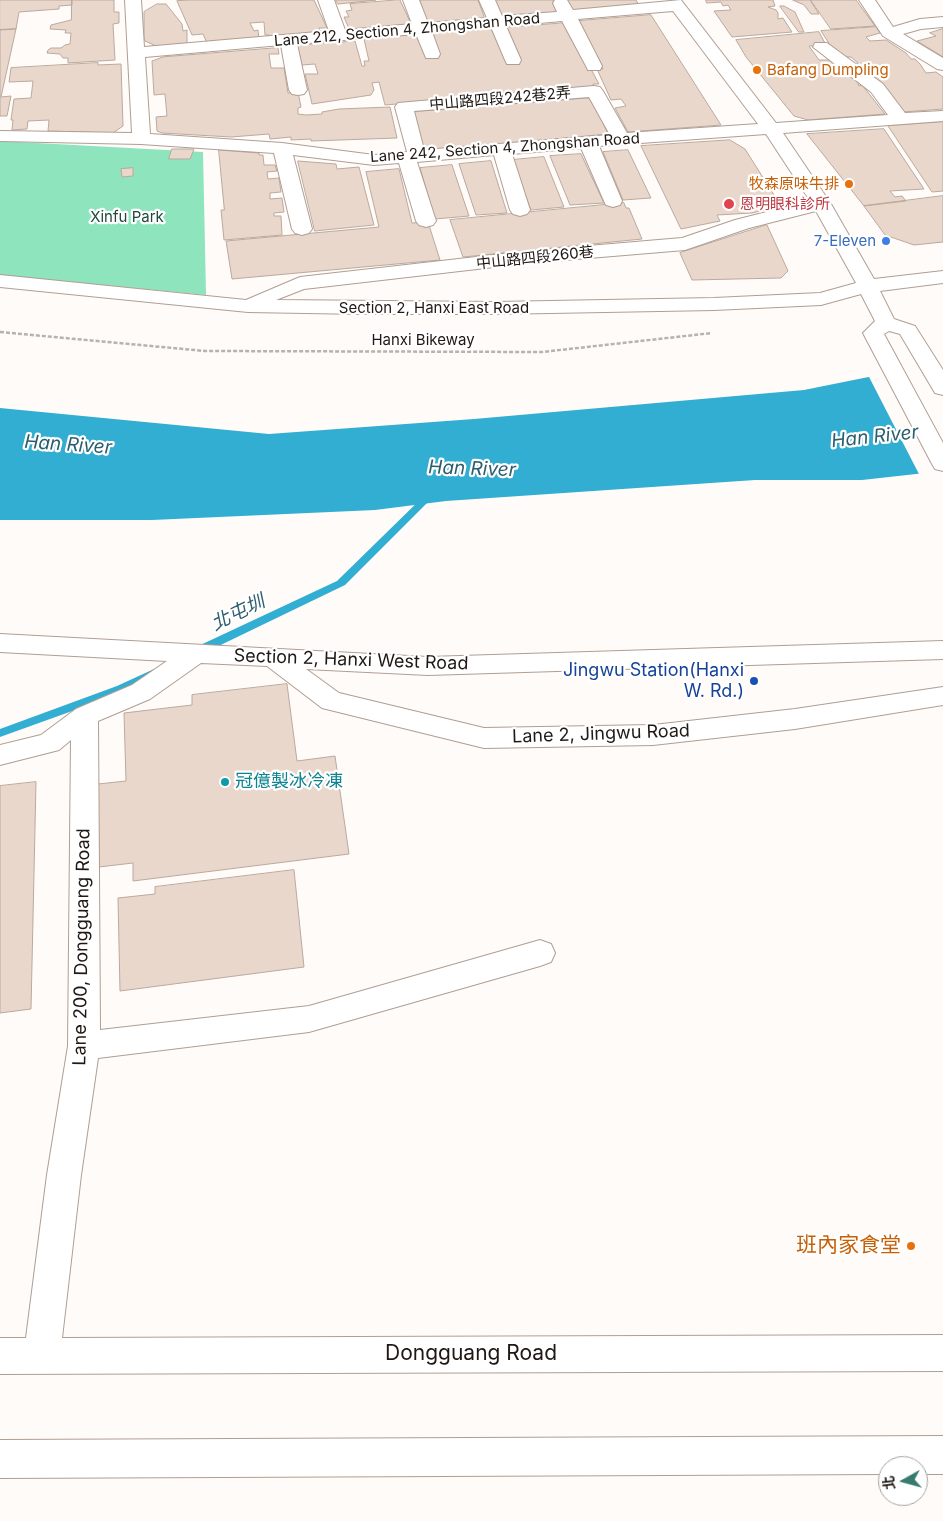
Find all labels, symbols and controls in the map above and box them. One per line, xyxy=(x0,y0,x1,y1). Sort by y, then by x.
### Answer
street label: Lane 212, Section 4, Zhongshan Road xyxy=(273,9,541,51)
place label: Bafang Dumpling xyxy=(767,61,889,79)
marker: Bafang Dumpling xyxy=(751,64,763,76)
street label: 中山路四段242巷2弄 xyxy=(429,84,571,114)
street label: Lane 242, Section 4, Zhongshan Road xyxy=(370,130,640,166)
place label: 牧森原味牛排 xyxy=(749,175,839,193)
marker: 牧森原味牛排 xyxy=(843,178,855,190)
place label: 恩明眼科診所 xyxy=(740,195,830,213)
marker: 恩明眼科診所 xyxy=(722,197,736,211)
park label: Xinfu Park xyxy=(90,208,164,226)
place label: 7-Eleven xyxy=(814,232,876,250)
marker: 7-Eleven xyxy=(880,235,892,247)
street label: 中山路四段260巷 xyxy=(475,243,595,273)
street label: Section 2, Hanxi East Road xyxy=(339,299,529,317)
street label: Hanxi Bikeway xyxy=(371,331,475,349)
water label: Han River xyxy=(830,421,920,453)
water label: Han River xyxy=(24,431,112,459)
water label: Han River xyxy=(428,456,516,482)
water label: 北屯圳 xyxy=(207,590,269,636)
street label: Section 2, Hanxi West Road xyxy=(233,645,469,675)
place label: Jingwu Station(Hanxi W. Rd.) xyxy=(563,660,744,702)
marker: Jingwu Station(Hanxi W. Rd.) xyxy=(748,675,760,687)
street label: Lane 2, Jingwu Road xyxy=(512,720,690,748)
place label: 冠億製冰冷凍 xyxy=(235,771,343,793)
marker: 冠億製冰冷凍 xyxy=(219,776,231,788)
street label: Lane 200, Dongguang Road xyxy=(69,828,95,1066)
place label: 班內家食堂 xyxy=(796,1233,901,1259)
marker: 班內家食堂 xyxy=(905,1240,917,1252)
street label: Dongguang Road xyxy=(385,1341,557,1367)
north arrow xyxy=(878,1456,928,1506)
text: 北 xyxy=(879,1475,898,1491)

